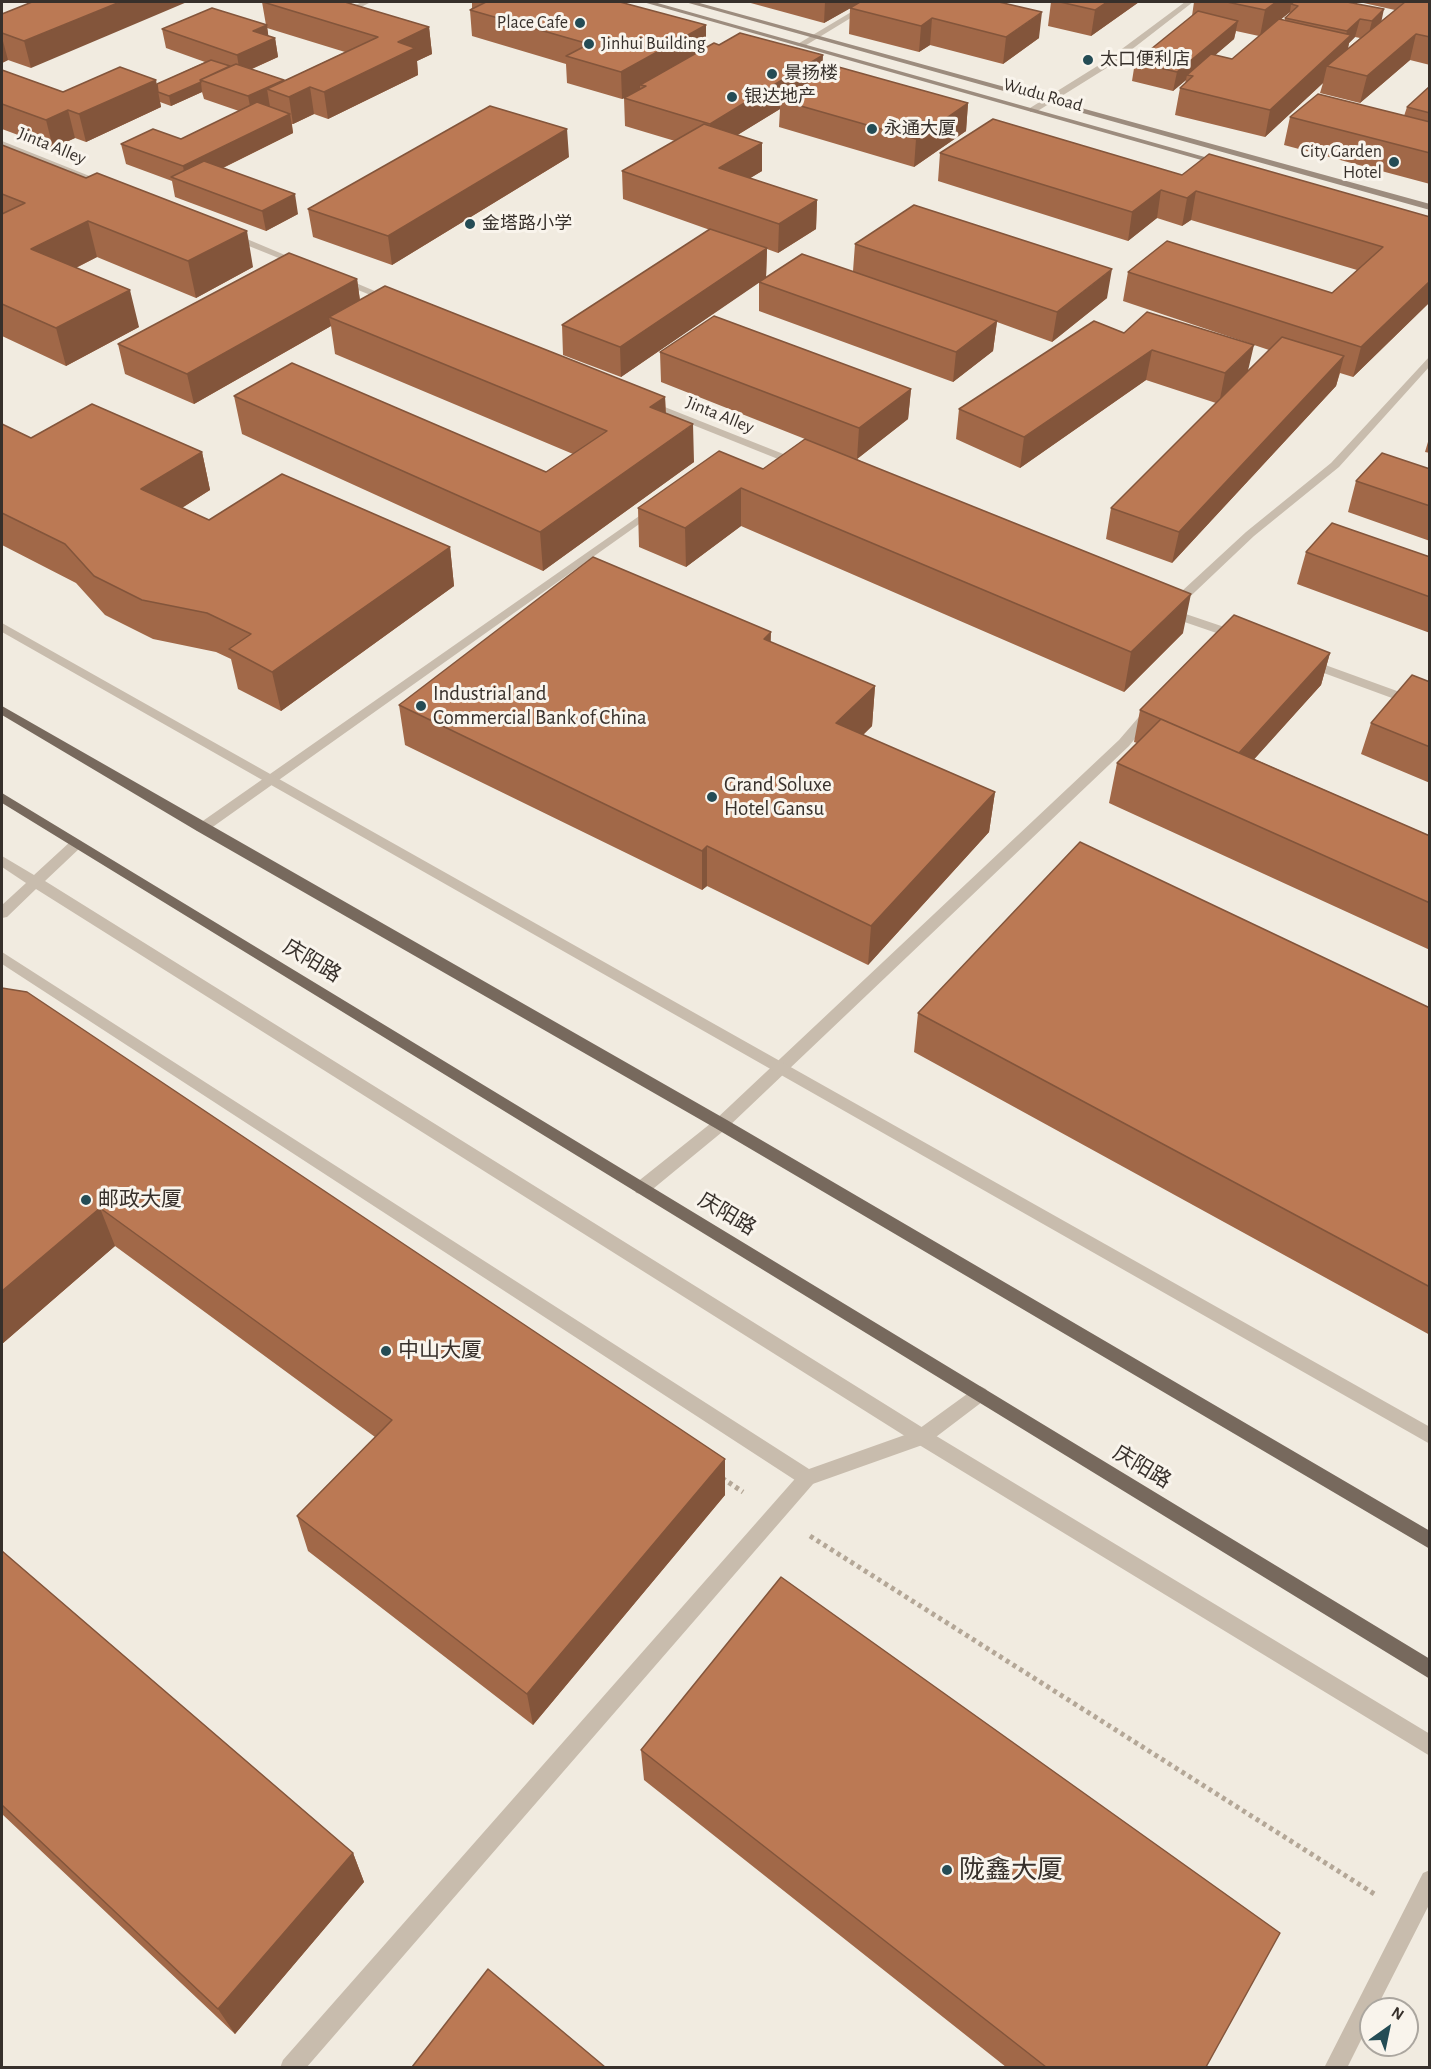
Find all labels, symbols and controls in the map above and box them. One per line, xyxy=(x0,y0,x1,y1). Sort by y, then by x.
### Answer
place label: Place Cafe xyxy=(497,12,568,34)
marker: Place Cafe xyxy=(573,16,587,30)
place label: Jinhui Building xyxy=(601,33,705,55)
marker: Jinhui Building xyxy=(582,37,596,51)
place label: 太口便利店 xyxy=(1100,49,1190,71)
marker: 太口便利店 xyxy=(1081,53,1095,67)
place label: 景扬楼 xyxy=(784,63,838,85)
marker: 景扬楼 xyxy=(765,67,779,81)
street label: Wudu Road xyxy=(1001,73,1085,117)
place label: 银达地产 xyxy=(744,86,816,108)
marker: 银达地产 xyxy=(725,90,739,104)
place label: 永通大厦 xyxy=(884,118,956,140)
marker: 永通大厦 xyxy=(865,122,879,136)
street label: Jinta Alley xyxy=(15,123,89,169)
place label: City Garden Hotel xyxy=(1300,141,1382,184)
marker: City Garden Hotel xyxy=(1387,155,1401,169)
place label: 金塔路小学 xyxy=(482,213,572,235)
marker: 金塔路小学 xyxy=(463,217,477,231)
street label: Jinta Alley xyxy=(683,392,757,438)
place label: Industrial and Commercial Bank of China xyxy=(433,681,647,731)
marker: Industrial and Commercial Bank of China xyxy=(414,699,428,713)
place label: Grand Soluxe Hotel Gansu xyxy=(724,772,832,822)
marker: Grand Soluxe Hotel Gansu xyxy=(705,790,719,804)
street label: 庆阳路 xyxy=(279,934,345,988)
place label: 邮政大厦 xyxy=(98,1187,182,1213)
street label: 庆阳路 xyxy=(694,1187,760,1241)
marker: 邮政大厦 xyxy=(79,1193,93,1207)
place label: 中山大厦 xyxy=(398,1338,482,1364)
marker: 中山大厦 xyxy=(379,1344,393,1358)
street label: 庆阳路 xyxy=(1109,1440,1175,1494)
place label: 陇鑫大厦 xyxy=(959,1854,1063,1886)
marker: 陇鑫大厦 xyxy=(940,1863,954,1877)
north arrow xyxy=(1359,1997,1419,2057)
text: N xyxy=(1389,2004,1407,2023)

